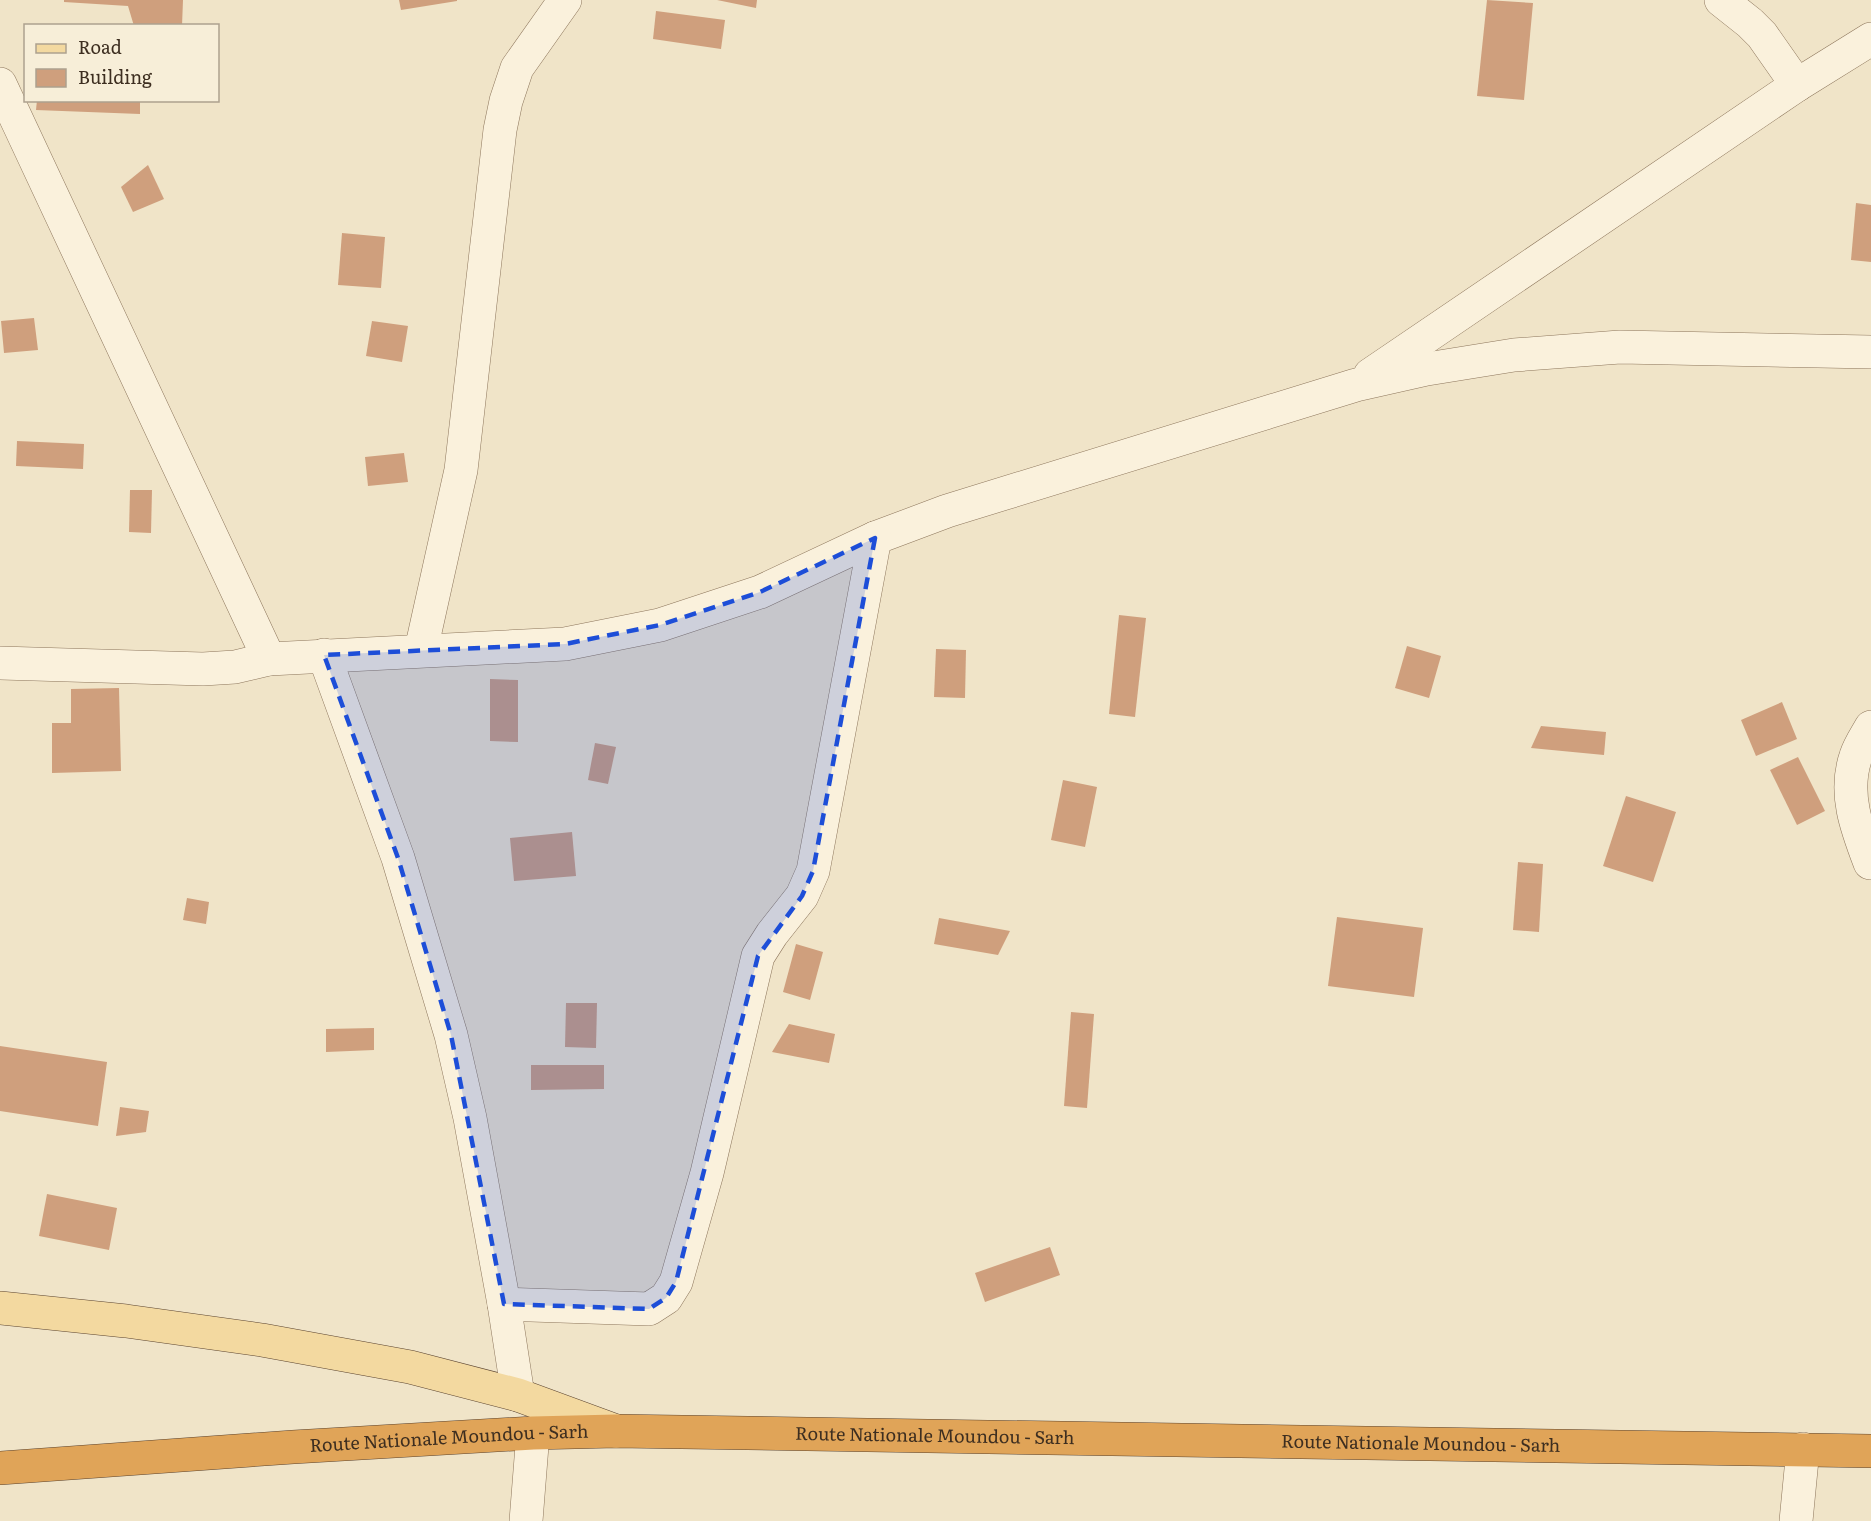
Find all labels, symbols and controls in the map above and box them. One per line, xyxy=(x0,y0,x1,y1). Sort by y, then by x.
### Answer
legend xyxy=(24,24,219,102)
text: Road xyxy=(78,33,122,60)
text: Building xyxy=(78,63,153,90)
street label: Route Nationale Moundou - Sarh xyxy=(309,1417,589,1458)
street label: Route Nationale Moundou - Sarh xyxy=(795,1419,1075,1450)
street label: Route Nationale Moundou - Sarh xyxy=(1281,1427,1561,1458)

